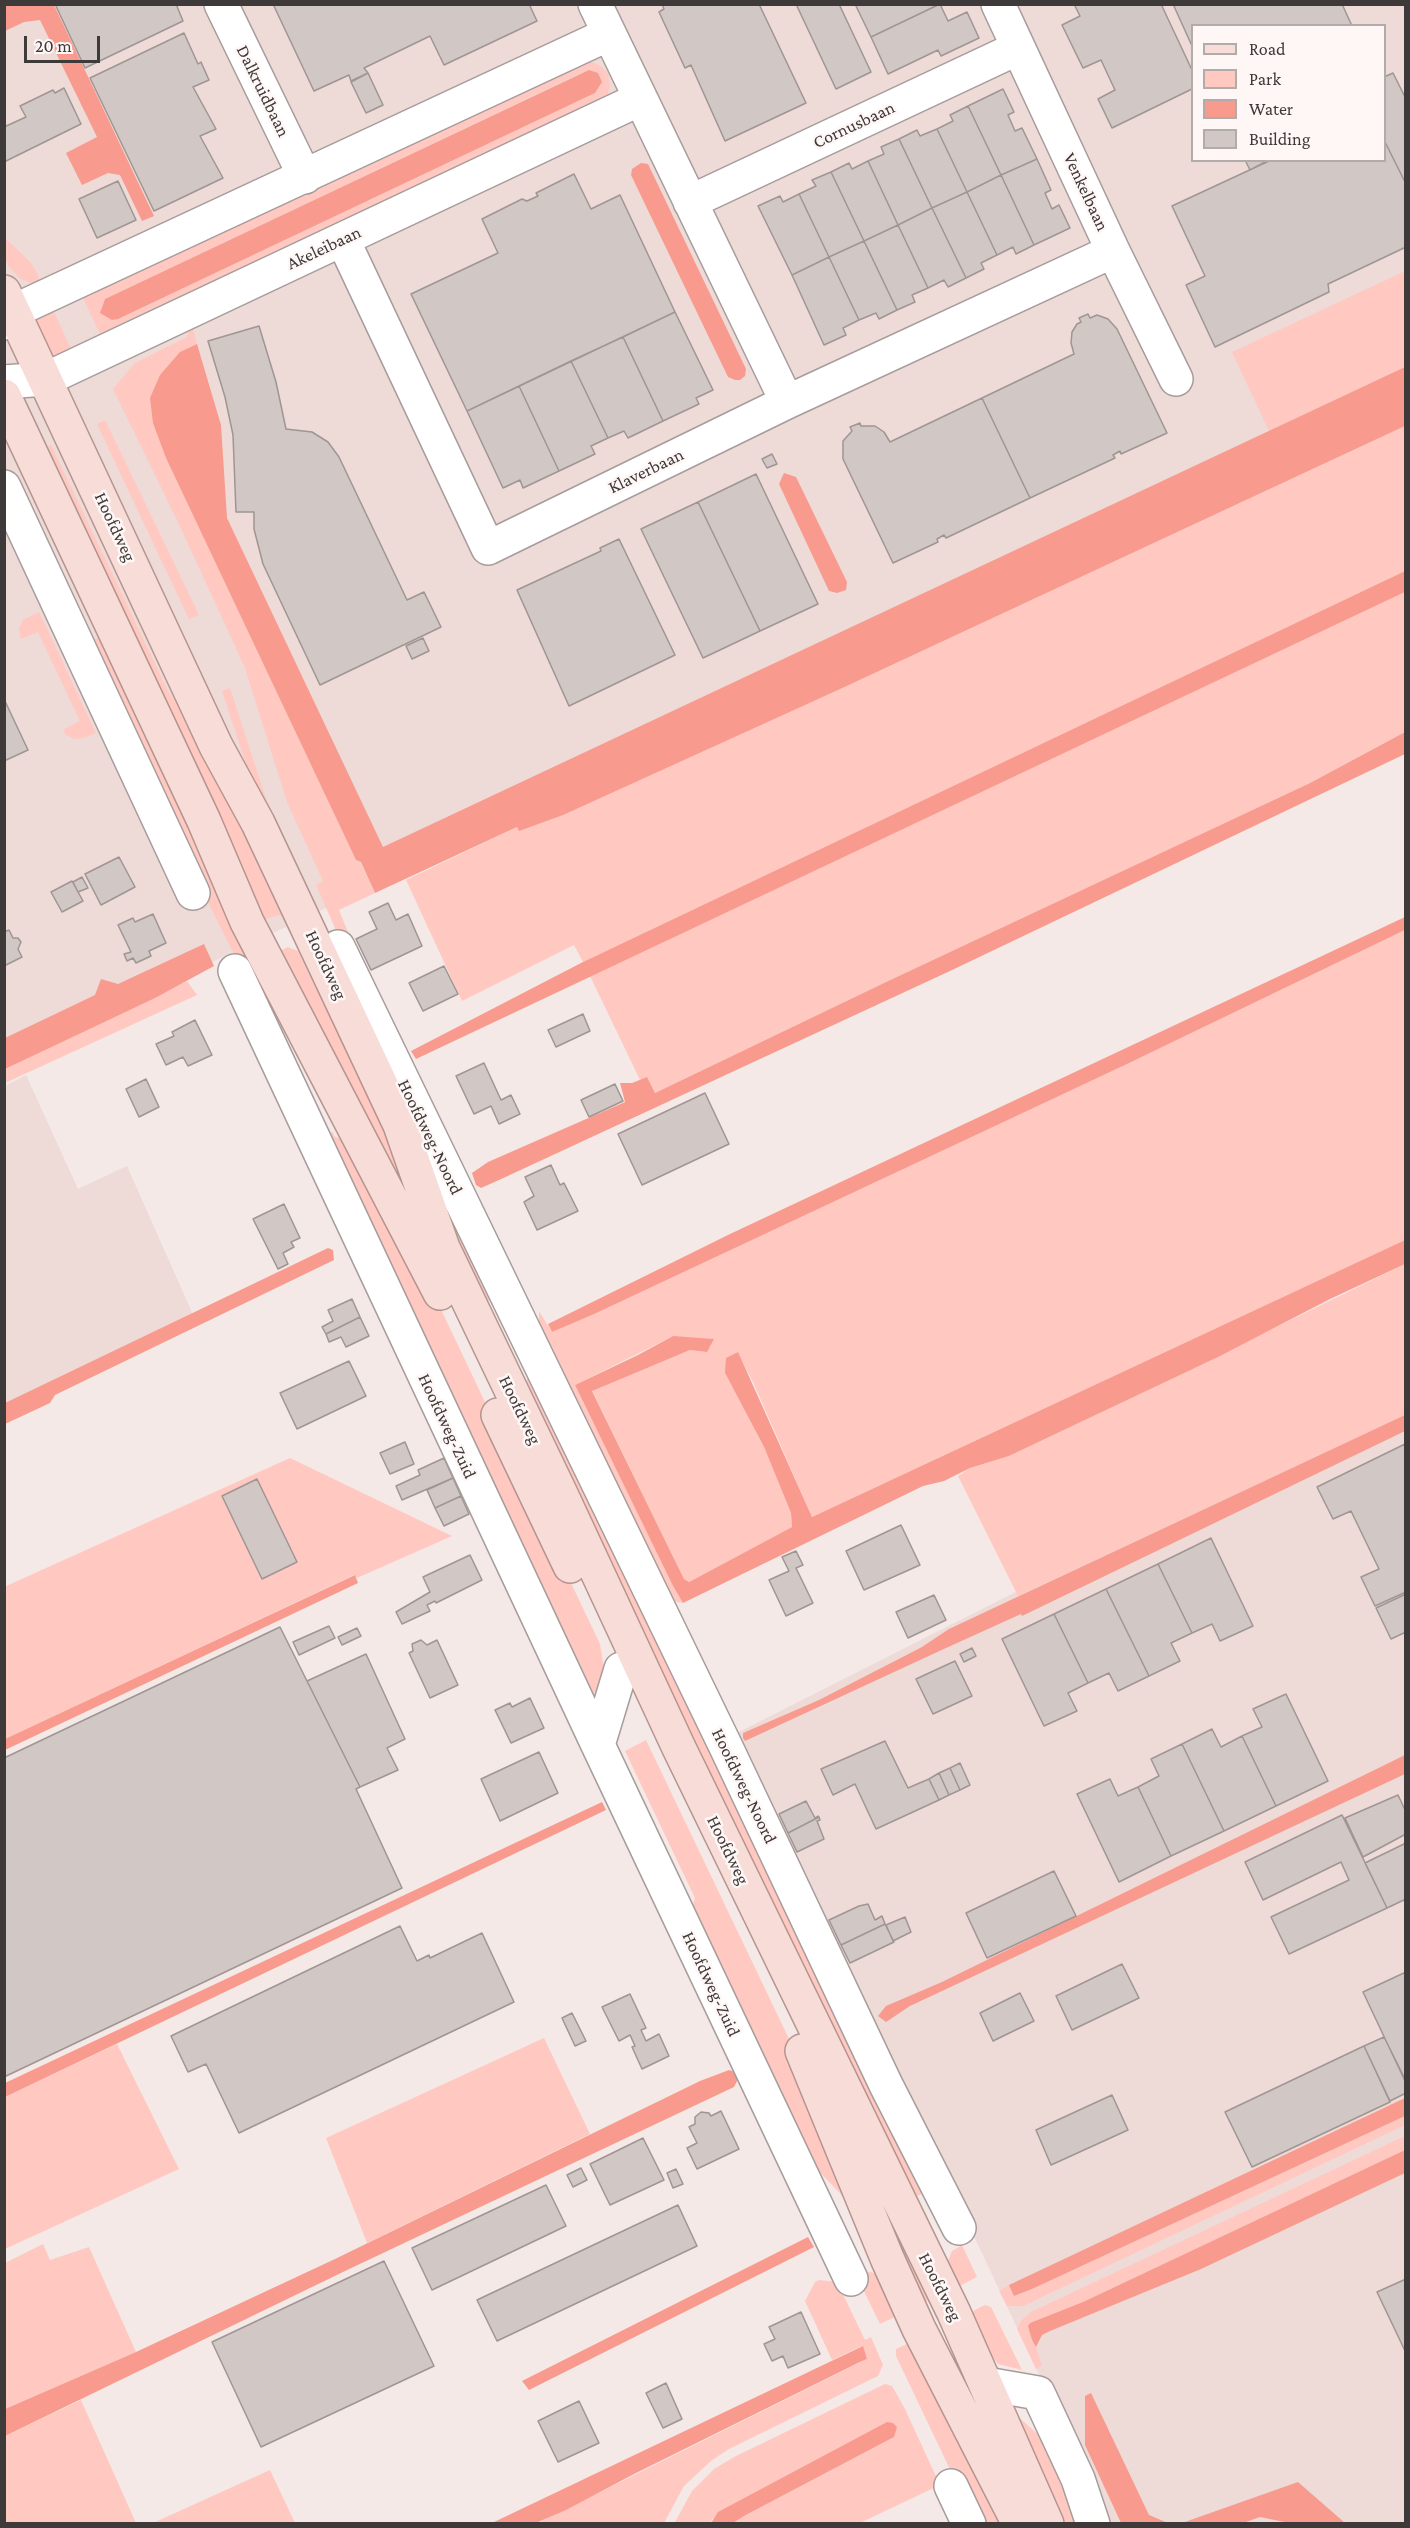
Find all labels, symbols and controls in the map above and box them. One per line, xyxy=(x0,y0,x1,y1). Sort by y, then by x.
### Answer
scale bar xyxy=(27,24,104,62)
legend xyxy=(1191,24,1386,162)
text: 20 m xyxy=(35,36,72,56)
text: Road xyxy=(1249,39,1286,59)
street label: Dalkruidbaan xyxy=(232,42,294,140)
text: Park xyxy=(1249,69,1281,89)
street label: Cornusbaan xyxy=(810,97,898,153)
text: Water xyxy=(1249,99,1293,119)
text: Building xyxy=(1249,129,1310,149)
street label: Venkelbaan xyxy=(1059,149,1113,235)
street label: Akeleibaan xyxy=(283,221,365,275)
street label: Klaverbaan xyxy=(605,443,687,499)
street label: Hoofdweg xyxy=(90,489,140,565)
street label: Hoofdweg xyxy=(301,927,351,1003)
street label: Hoofdweg-Noord xyxy=(393,1076,467,1198)
street label: Hoofdweg-Zuid xyxy=(413,1370,481,1482)
street label: Hoofdweg xyxy=(494,1372,546,1448)
street label: Hoofdweg-Noord xyxy=(707,1725,781,1847)
street label: Hoofdweg xyxy=(702,1812,754,1888)
street label: Hoofdweg-Zuid xyxy=(677,1928,745,2040)
street label: Hoofdweg xyxy=(914,2249,966,2325)

